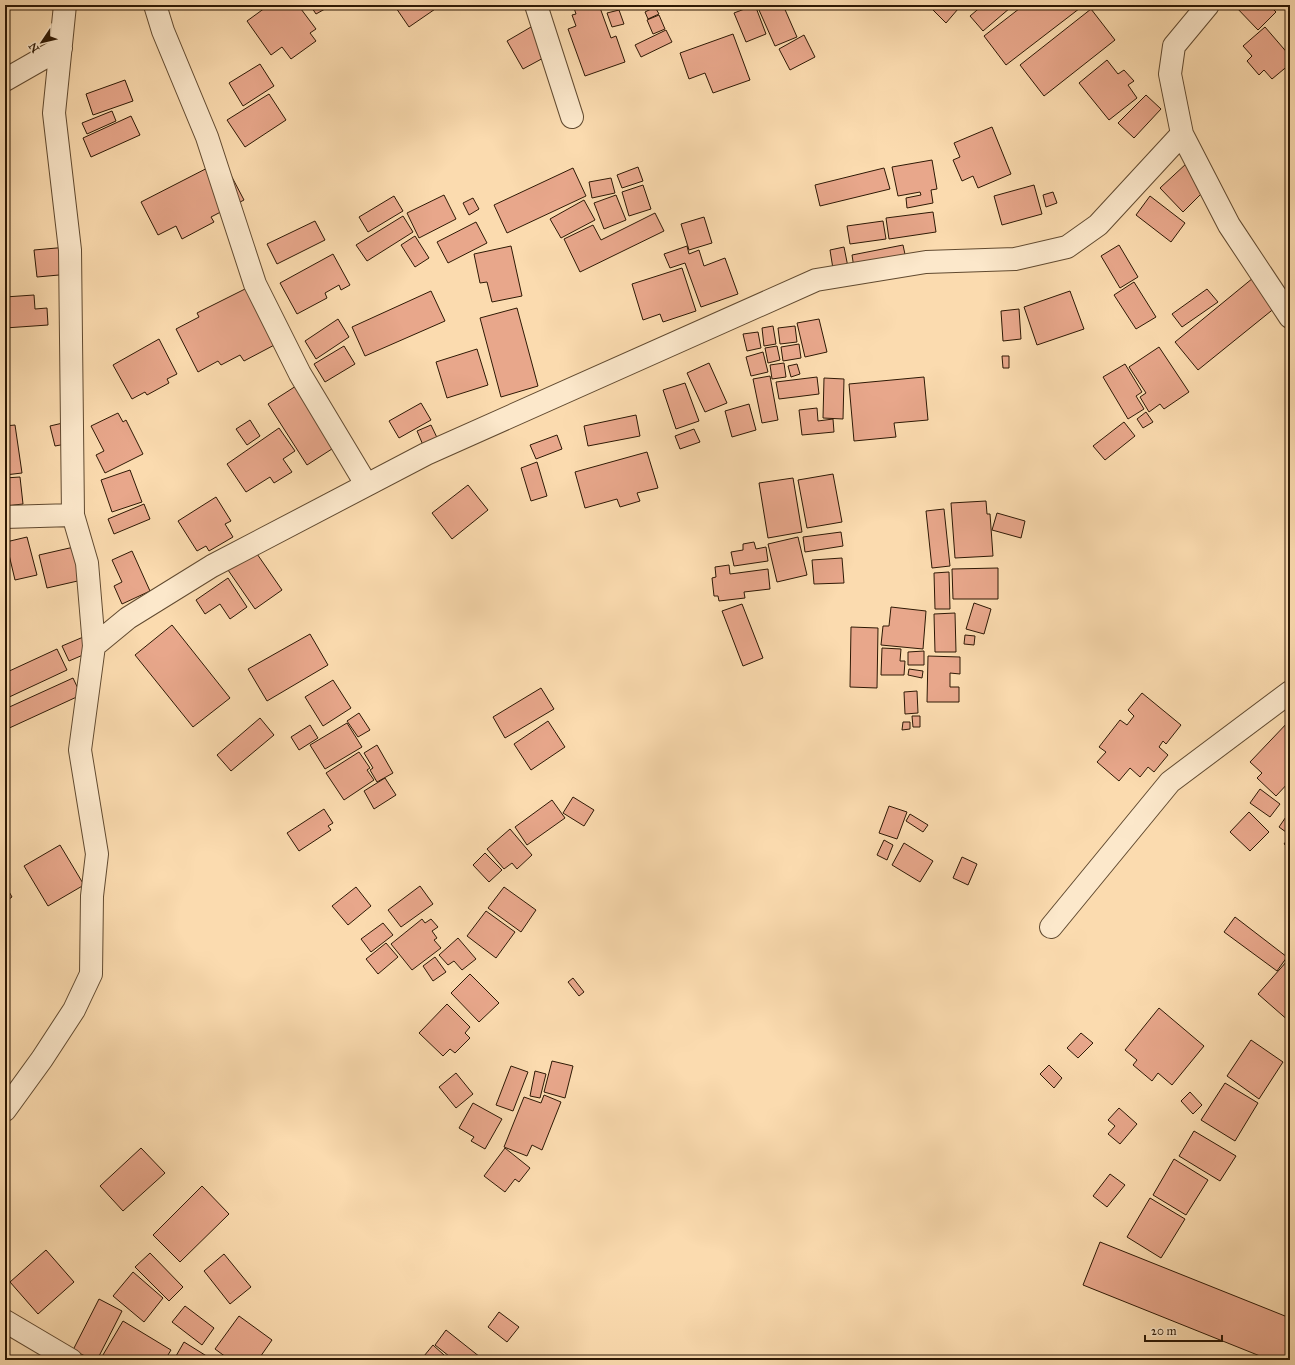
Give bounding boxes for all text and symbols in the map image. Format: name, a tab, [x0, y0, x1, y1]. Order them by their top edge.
north arrow	[22, 22, 62, 62]
text: N	[26, 39, 42, 55]
scale bar	[1145, 1317, 1222, 1343]
text: 20 m	[1151, 1324, 1177, 1338]

